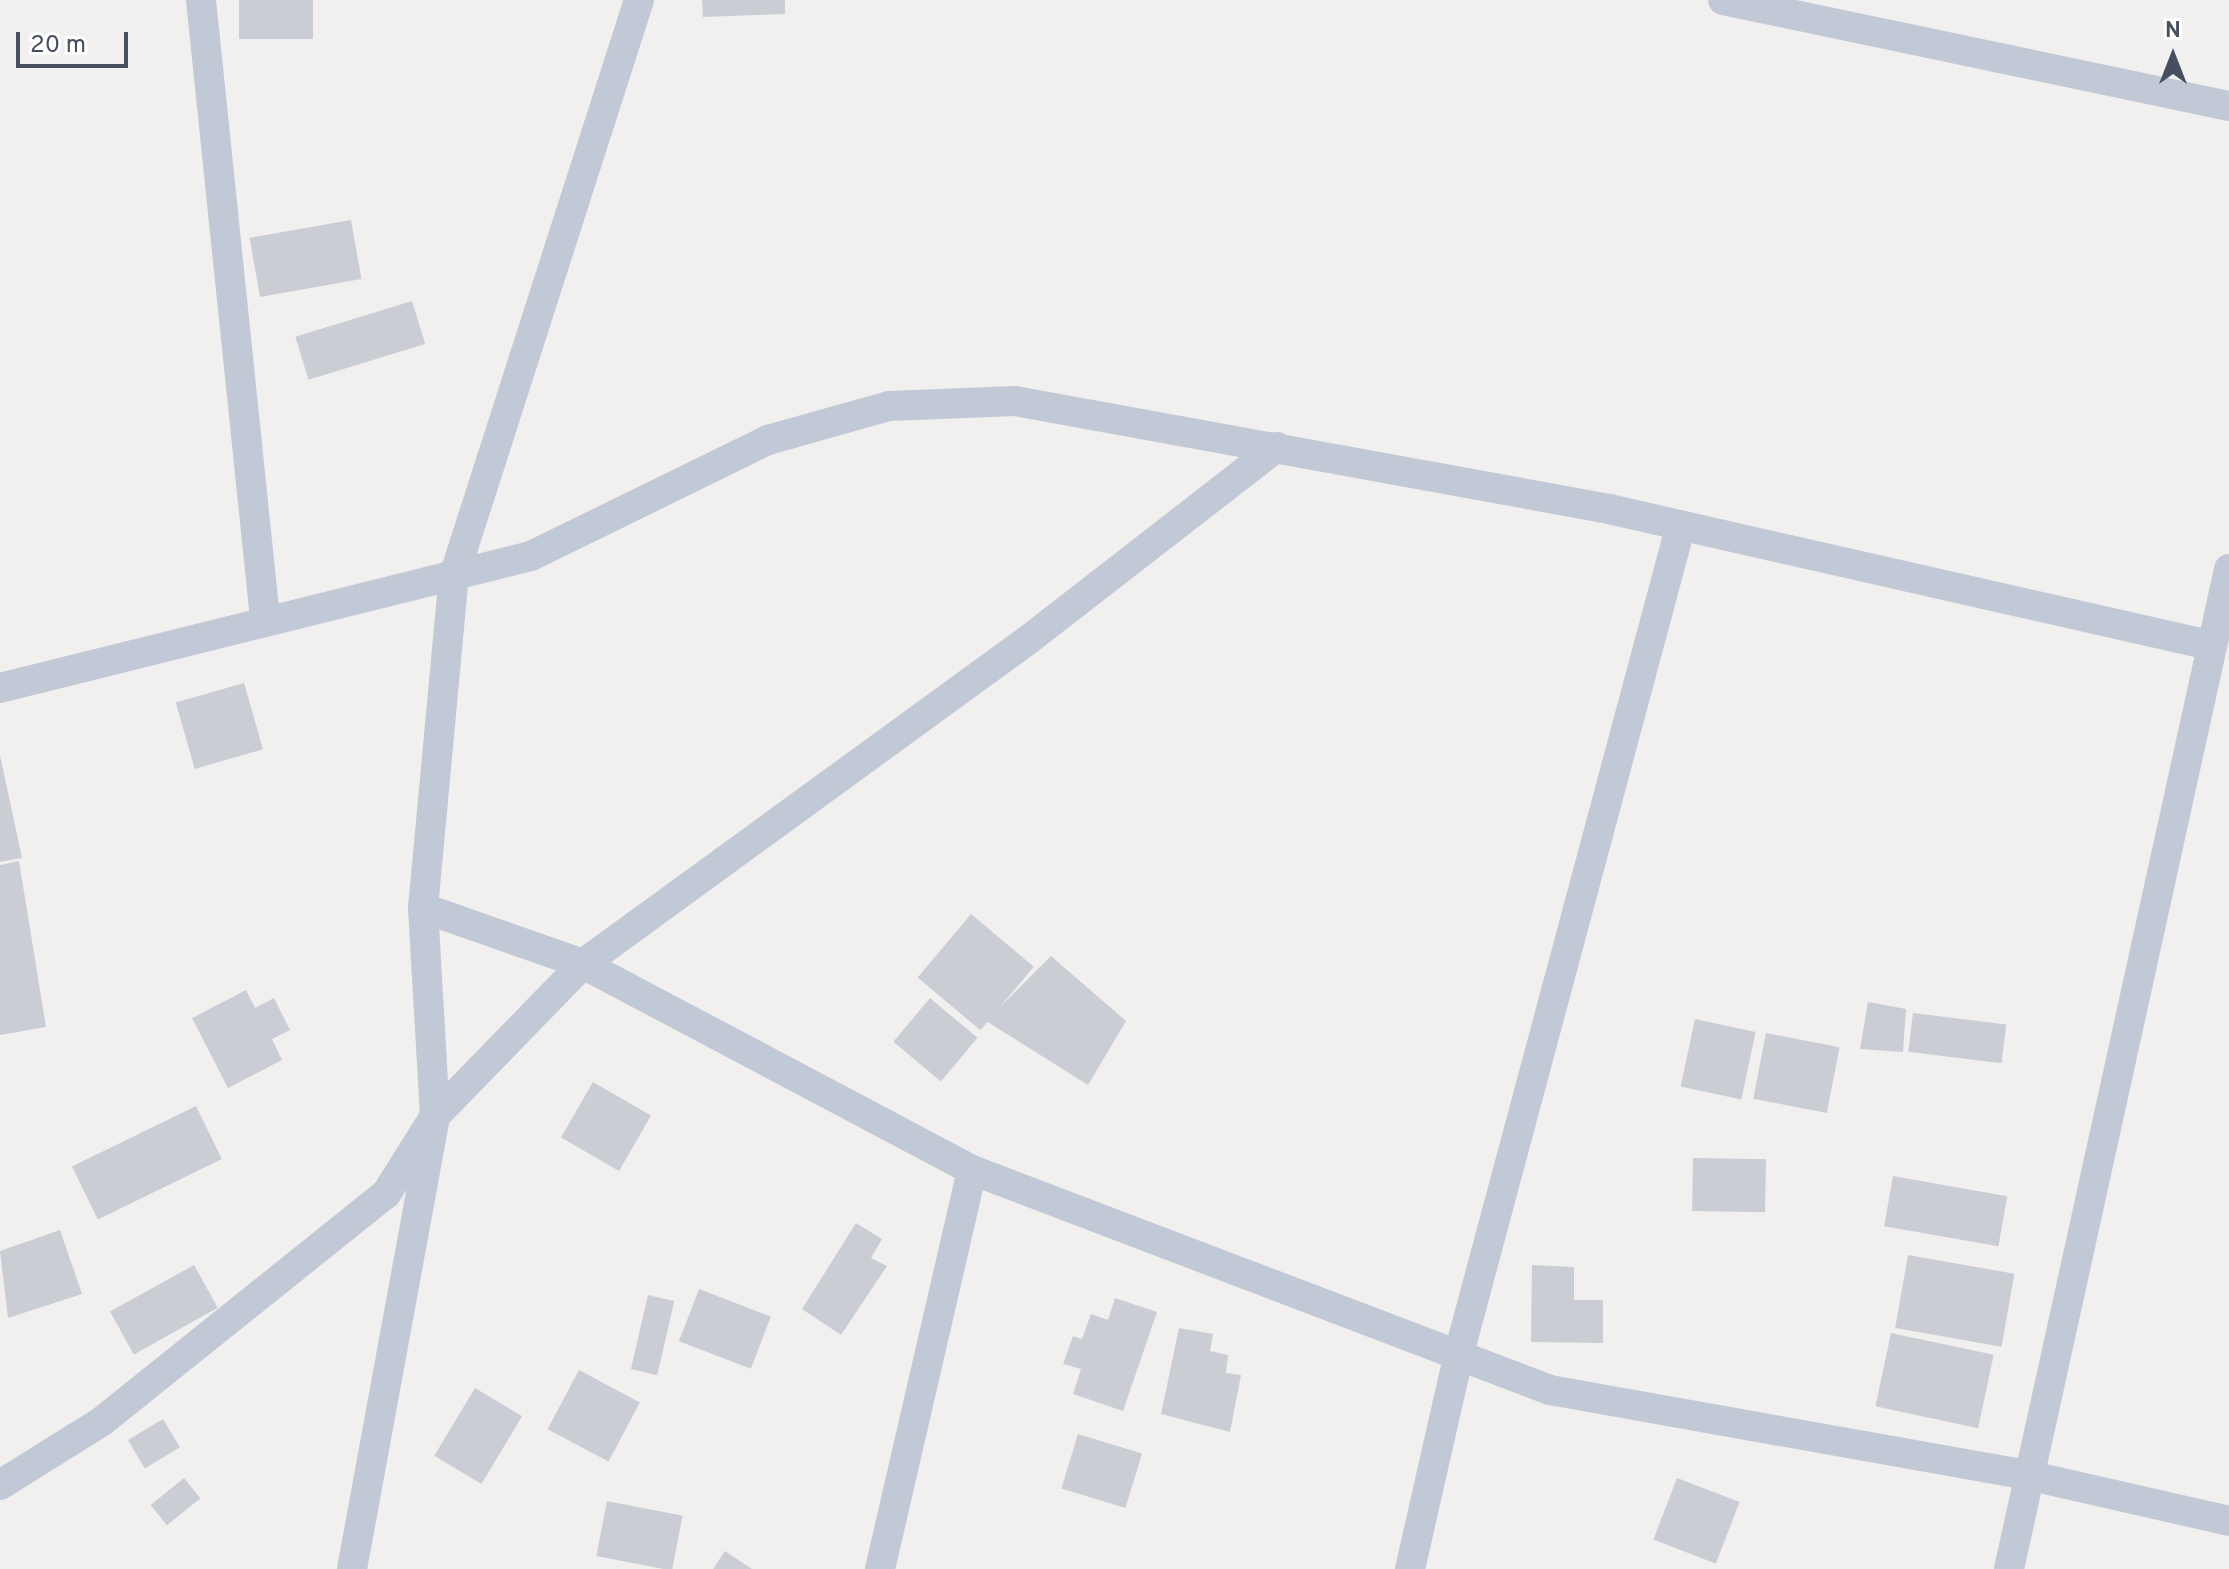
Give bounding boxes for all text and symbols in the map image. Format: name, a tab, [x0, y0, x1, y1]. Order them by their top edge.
scale bar	[20, 16, 132, 66]
north arrow	[2133, 16, 2213, 96]
text: N	[2165, 18, 2181, 45]
text: 20 m	[30, 31, 86, 61]

